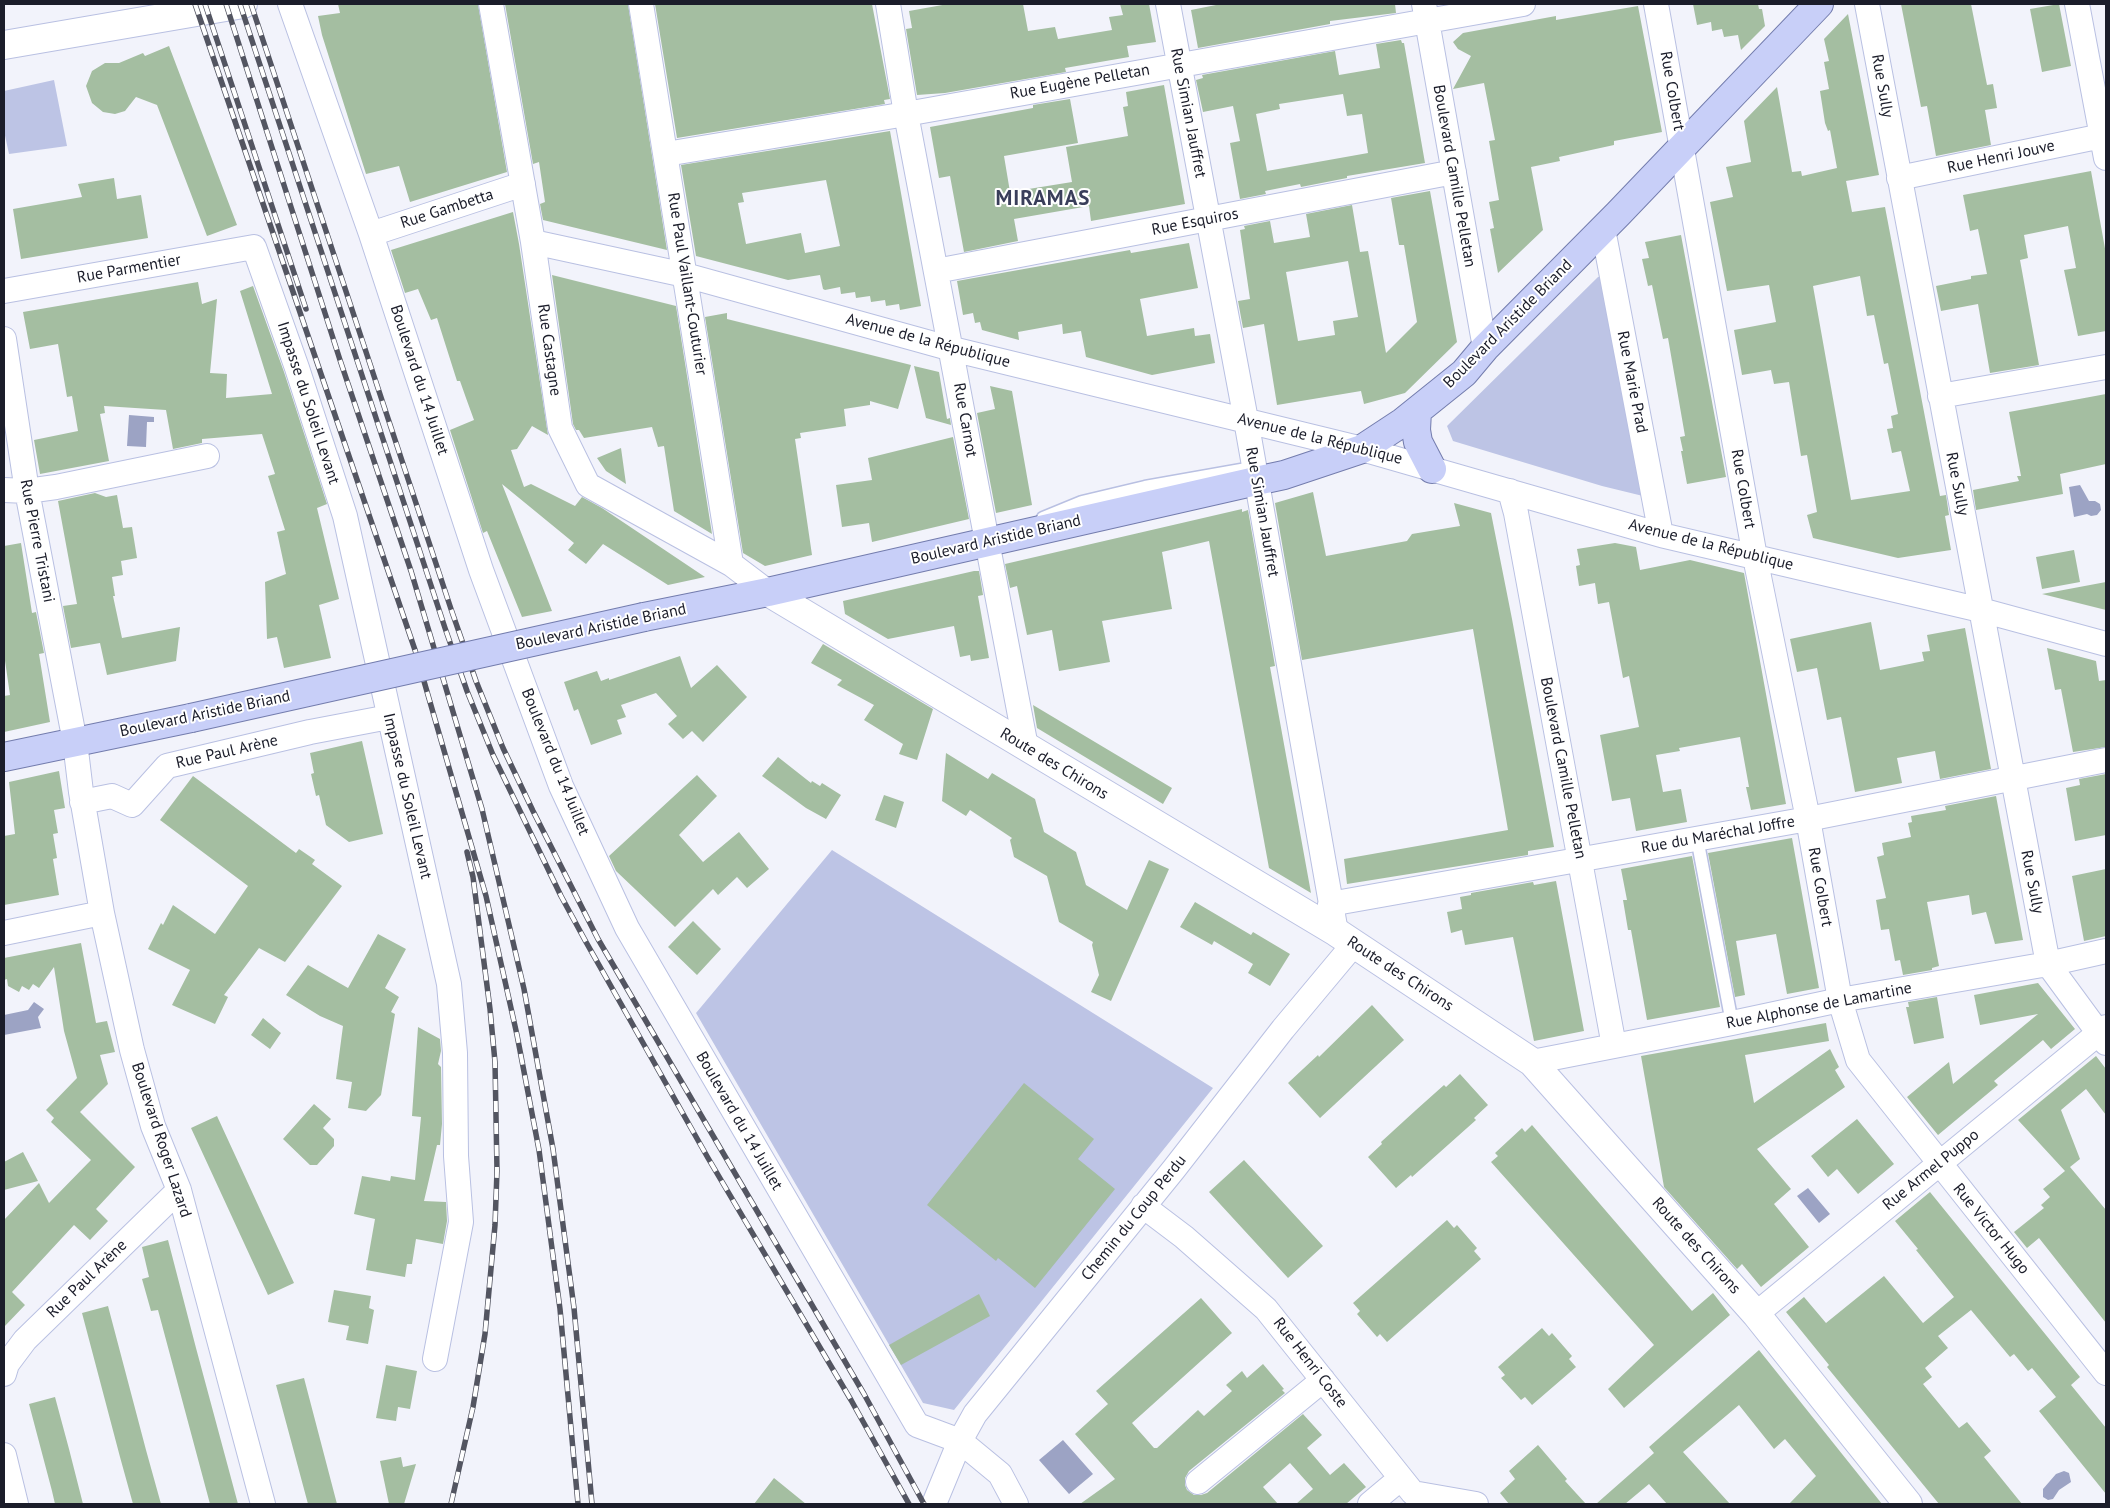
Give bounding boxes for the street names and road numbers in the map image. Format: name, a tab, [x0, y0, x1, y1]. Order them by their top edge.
street label: Rue Simian Jauffret	[1166, 46, 1210, 180]
street label: Rue Colbert	[1656, 50, 1688, 132]
street label: Rue Sully	[1867, 53, 1897, 119]
street label: Rue Eugène Pelletan	[1009, 60, 1151, 104]
street label: Boulevard Camille Pelletan	[1428, 83, 1480, 269]
street label: Rue Henri Jouve	[1945, 136, 2057, 178]
street label: Rue Gambetta	[398, 185, 496, 233]
street label: Rue Paul Vaillant-Couturier	[663, 191, 711, 377]
street label: Rue Esquiros	[1150, 204, 1240, 240]
street label: Rue Parmentier	[75, 250, 183, 288]
street label: Boulevard Aristide Briand	[1440, 256, 1576, 392]
street label: Boulevard du 14 Juillet	[386, 303, 452, 457]
street label: Rue Castagne	[533, 303, 565, 397]
street label: Avenue de la République	[844, 310, 1012, 372]
street label: Impasse du Soleil Levant	[273, 319, 343, 487]
street label: Rue Marie Prad	[1613, 329, 1651, 435]
street label: Rue Carnot	[949, 381, 981, 459]
street label: Avenue de la République	[1236, 409, 1404, 469]
street label: Rue Simian Jauffret	[1241, 445, 1283, 579]
street label: Rue Colbert	[1727, 448, 1759, 530]
street label: Rue Sully	[1941, 451, 1973, 517]
street label: Rue Pierre Tristani	[16, 478, 58, 604]
street label: Boulevard Aristide Briand	[909, 511, 1083, 569]
street label: Avenue de la République	[1627, 515, 1795, 575]
street label: Boulevard Aristide Briand	[514, 600, 688, 654]
street label: Boulevard Camille Pelletan	[1536, 675, 1590, 861]
street label: Boulevard du 14 Juillet	[517, 686, 593, 838]
street label: Boulevard Aristide Briand	[118, 687, 292, 741]
street label: Impasse du Soleil Levant	[379, 711, 435, 881]
street label: Route des Chirons	[996, 724, 1112, 804]
street label: Rue Paul Arène	[174, 731, 280, 773]
street label: Rue du Maréchal Joffre	[1640, 812, 1796, 858]
street label: Rue Colbert	[1804, 846, 1836, 928]
street label: Rue Sully	[2016, 849, 2048, 915]
street label: Route des Chirons	[1343, 932, 1457, 1016]
street label: Rue Alphonse de Lamartine	[1725, 979, 1913, 1033]
street label: Boulevard du 14 Juillet	[692, 1048, 786, 1194]
street label: Boulevard Roger Lazard	[127, 1060, 195, 1220]
street label: Rue Armel Puppo	[1879, 1125, 1983, 1215]
street label: Chemin du Coup Perdu	[1078, 1151, 1190, 1285]
street label: Rue Victor Hugo	[1949, 1180, 2033, 1278]
street label: Route des Chirons	[1648, 1194, 1744, 1298]
street label: Rue Paul Arène	[43, 1236, 131, 1322]
street label: Rue Henri Coste	[1269, 1314, 1351, 1412]

